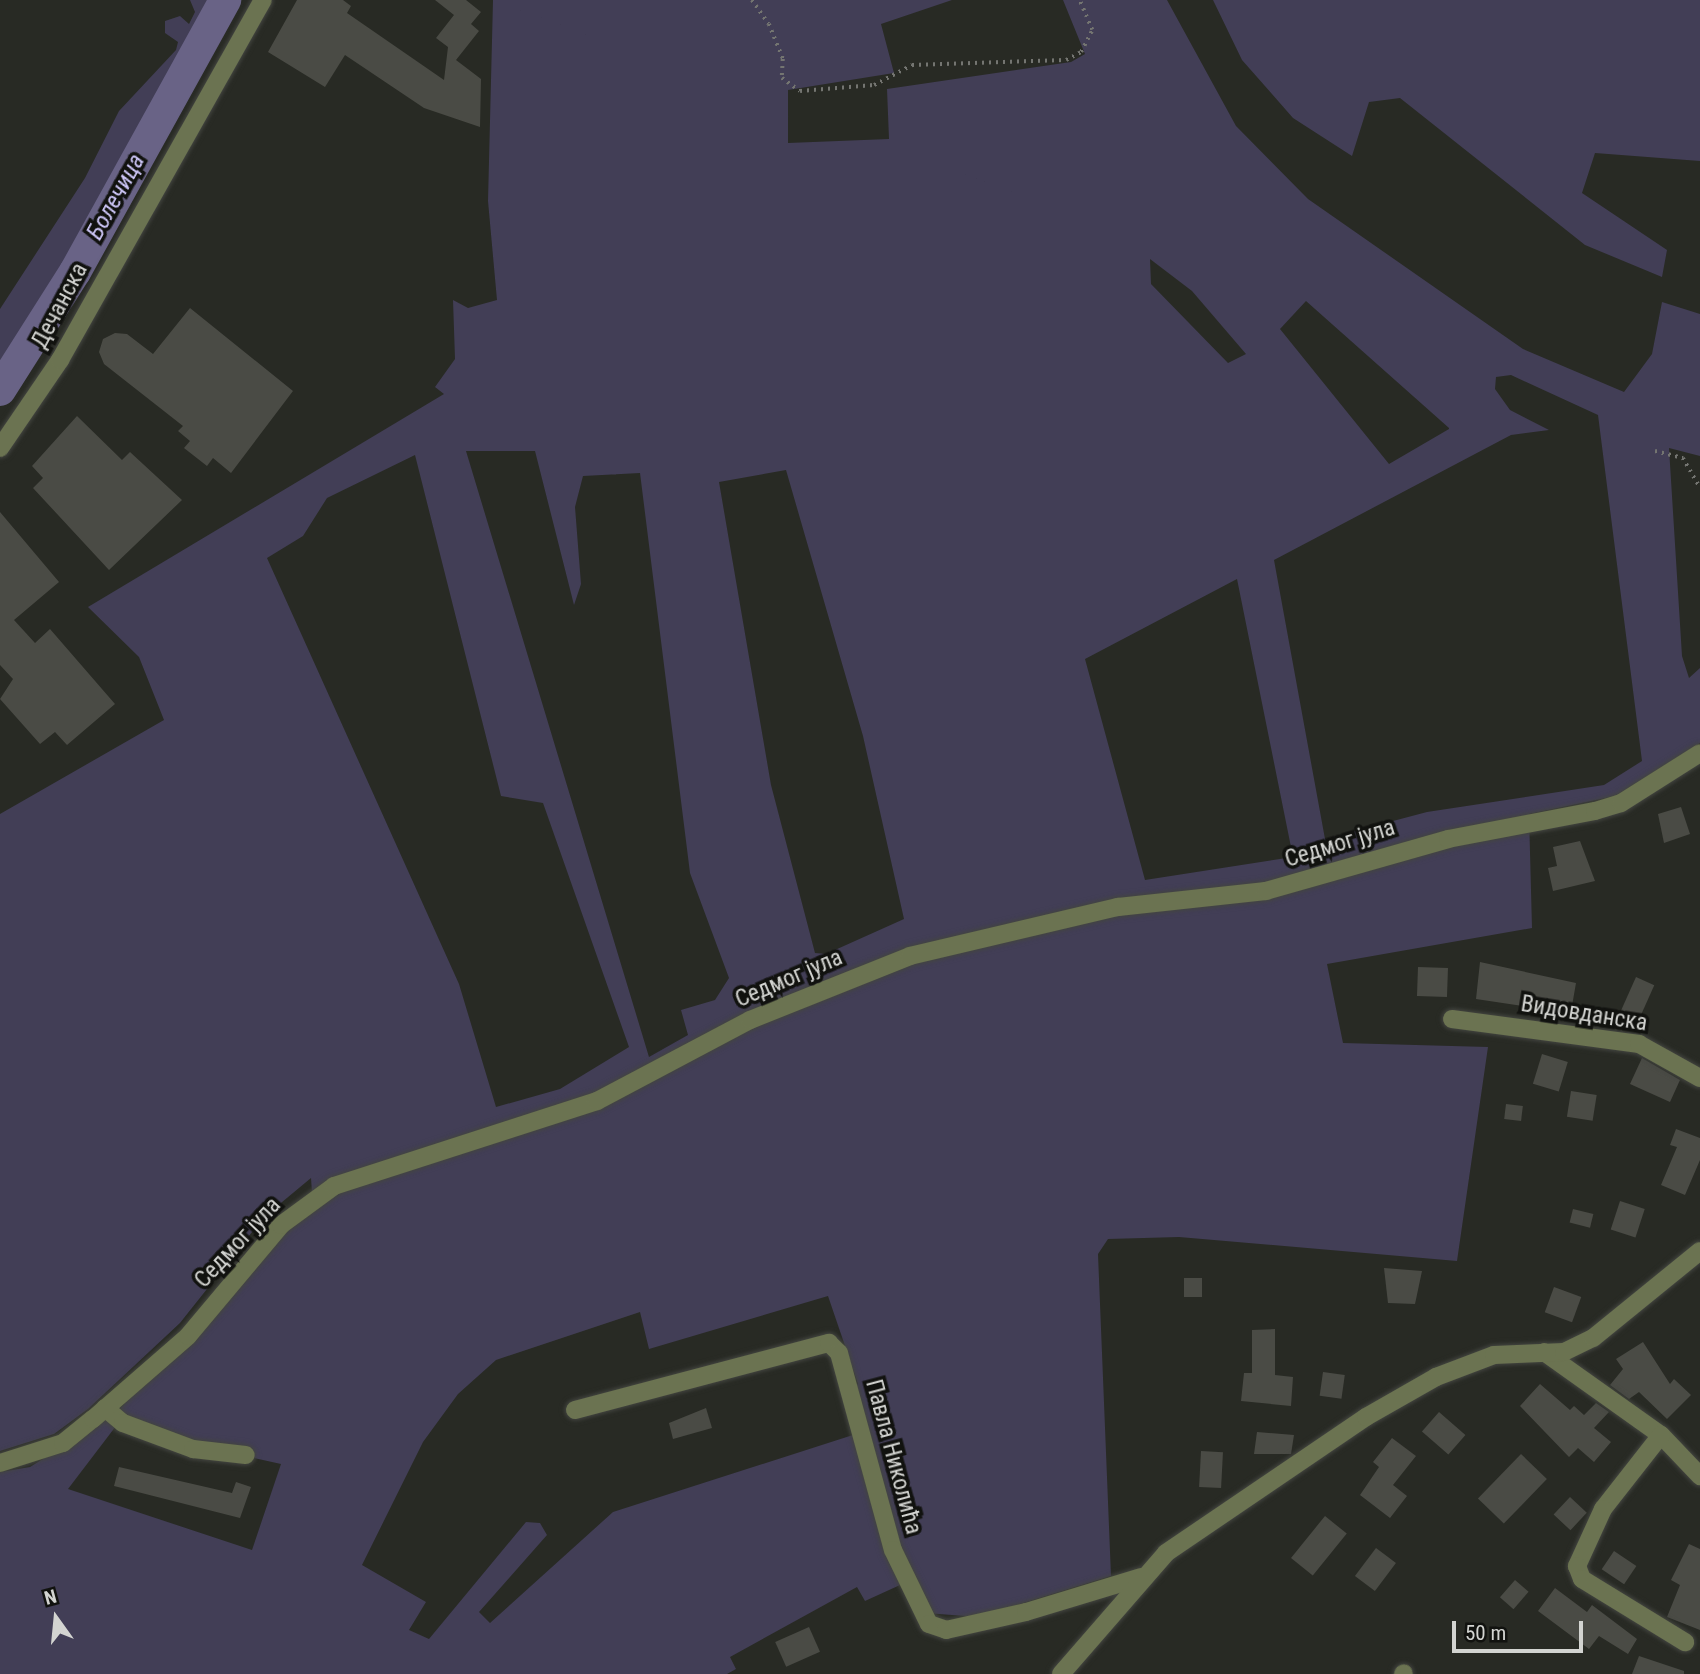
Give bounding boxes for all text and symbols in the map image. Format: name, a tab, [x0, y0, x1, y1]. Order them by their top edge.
water label: Болечица	[81, 149, 151, 245]
street label: Дечанска	[26, 259, 94, 353]
street label: Седмог јула	[1282, 814, 1398, 874]
street label: Седмог јула	[731, 944, 847, 1014]
street label: Видовданска	[1519, 990, 1649, 1038]
street label: Седмог јула	[189, 1192, 287, 1294]
street label: Павла Николића	[859, 1377, 927, 1537]
north arrow	[21, 1583, 91, 1653]
text: N	[42, 1585, 59, 1610]
scale bar	[1455, 1608, 1586, 1652]
text: 50 m	[1465, 1621, 1506, 1645]

